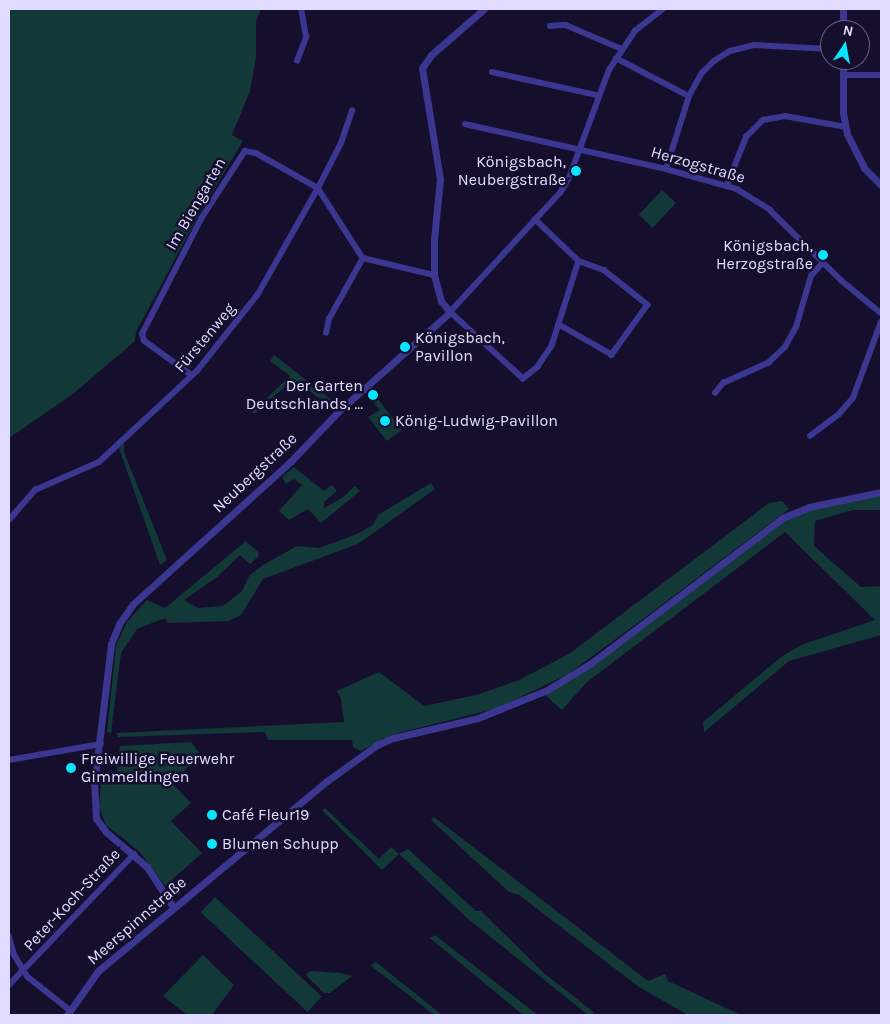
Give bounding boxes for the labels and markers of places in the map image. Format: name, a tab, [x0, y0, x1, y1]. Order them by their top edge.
place label: Königsbach, Neubergstraße	[458, 152, 566, 190]
marker: Königsbach, Neubergstraße	[570, 165, 582, 177]
place label: Königsbach, Herzogstraße	[716, 236, 813, 274]
marker: Königsbach, Herzogstraße	[817, 249, 829, 261]
place label: Königsbach, Pavillon	[415, 328, 505, 366]
marker: Königsbach, Pavillon	[399, 341, 411, 353]
place label: Der Garten Deutschlands, ...	[246, 376, 363, 414]
marker: Der Garten Deutschlands, ...	[367, 389, 379, 401]
place label: König-Ludwig-Pavillon	[395, 411, 558, 431]
marker: König-Ludwig-Pavillon	[379, 415, 391, 427]
place label: Freiwillige Feuerwehr Gimmeldingen	[81, 749, 234, 787]
marker: Freiwillige Feuerwehr Gimmeldingen	[65, 762, 77, 774]
place label: Café Fleur19	[222, 805, 309, 825]
marker: Café Fleur19	[206, 809, 218, 821]
place label: Blumen Schupp	[222, 834, 339, 854]
marker: Blumen Schupp	[206, 838, 218, 850]

